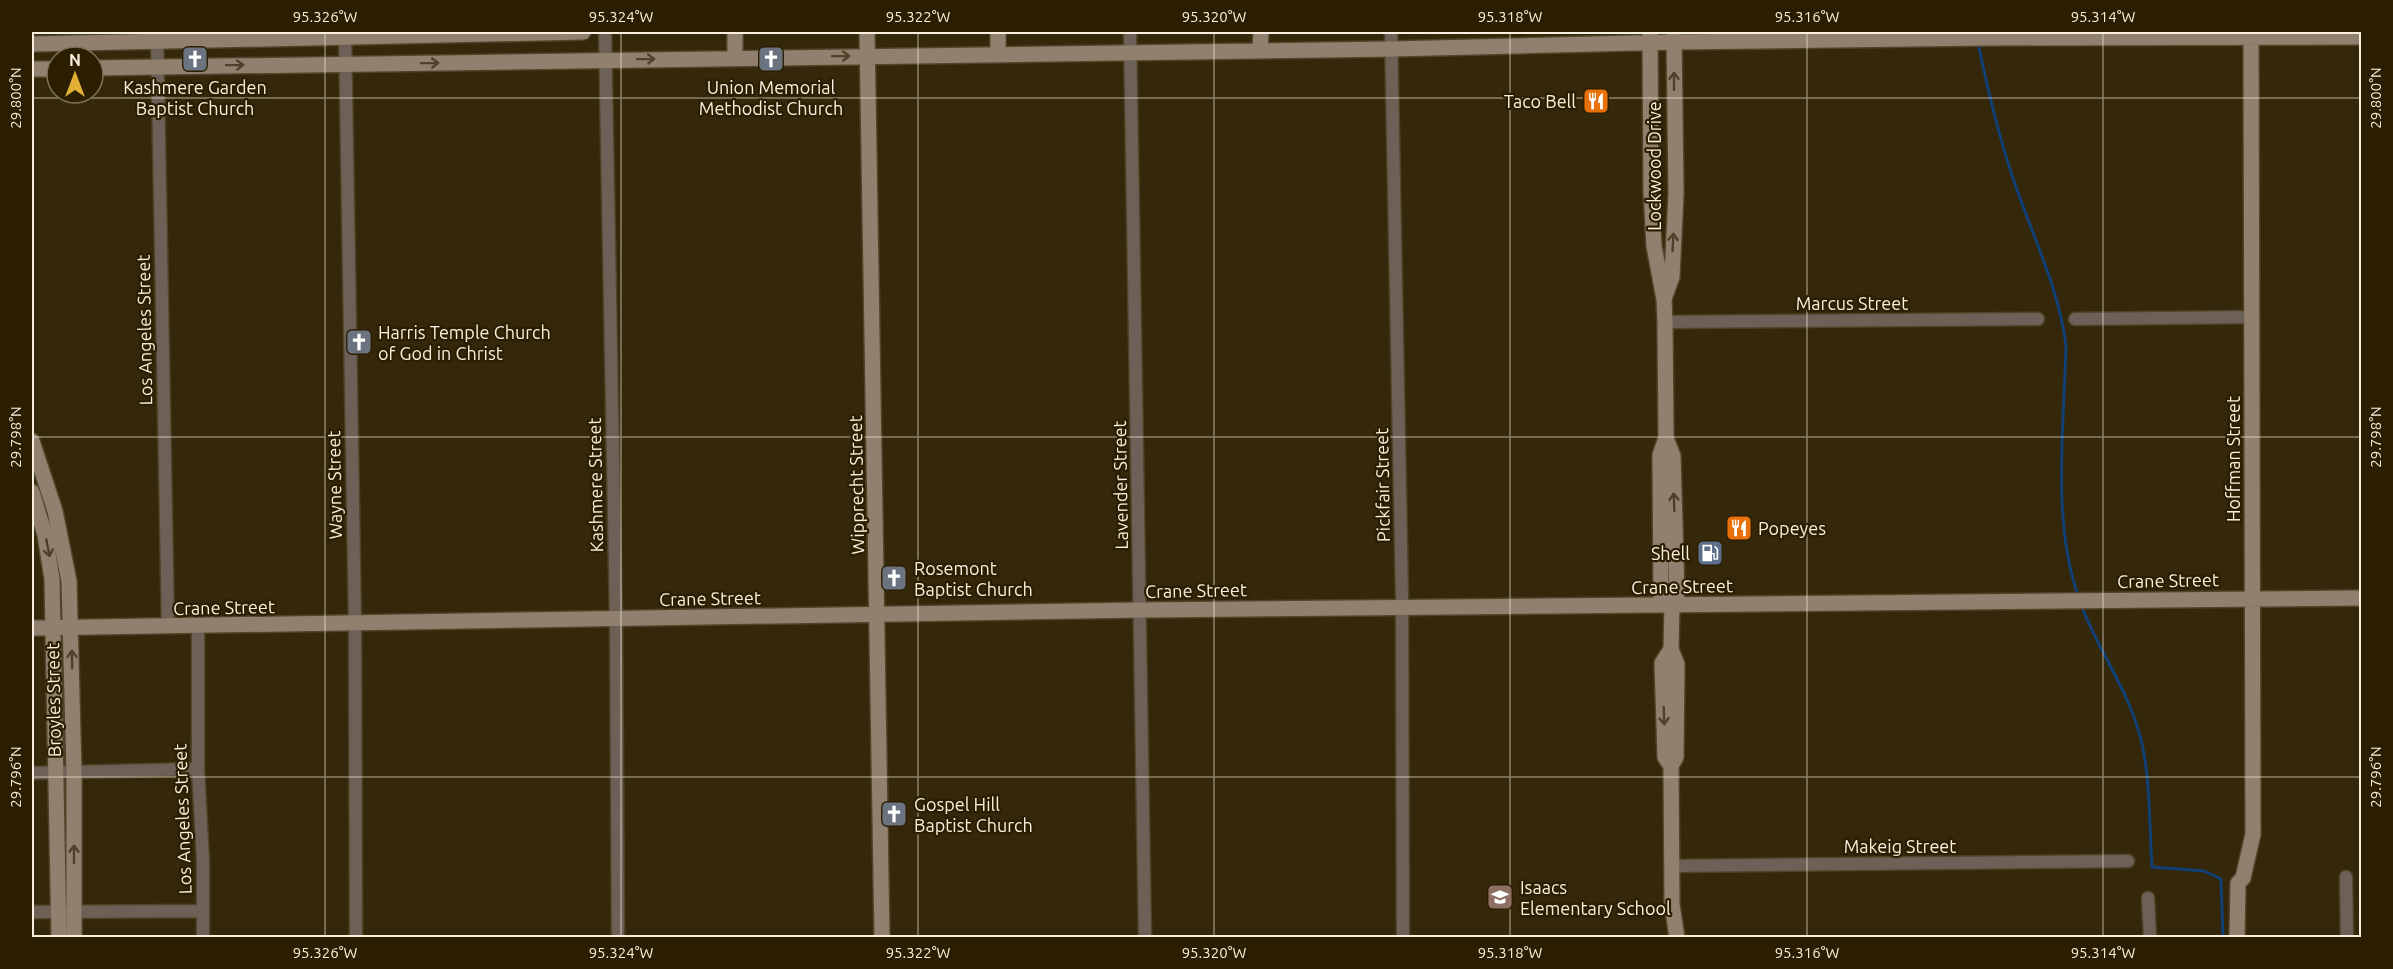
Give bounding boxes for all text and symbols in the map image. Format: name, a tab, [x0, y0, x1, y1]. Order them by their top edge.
text: 95.326°W	[293, 8, 357, 25]
text: 95.324°W	[589, 8, 653, 25]
text: 95.322°W	[886, 8, 950, 25]
text: 95.320°W	[1182, 8, 1246, 25]
text: 95.318°W	[1478, 8, 1542, 25]
text: 95.316°W	[1775, 8, 1839, 25]
text: 95.314°W	[2071, 8, 2135, 25]
church icon: Kashmere Garden Baptist Church	[180, 44, 210, 74]
church icon: Union Memorial Methodist Church	[756, 44, 786, 74]
north arrow	[45, 45, 105, 105]
one-way arrow	[831, 50, 851, 62]
text: N	[69, 51, 81, 69]
one-way arrow	[636, 53, 656, 65]
one-way arrow	[420, 57, 440, 69]
one-way arrow	[225, 60, 245, 71]
text: 29.800°N	[7, 67, 24, 129]
text: 29.800°N	[2367, 67, 2384, 129]
one-way arrow	[1668, 71, 1680, 91]
place label: Kashmere Garden Baptist Church	[123, 77, 267, 118]
place label: Union Memorial Methodist Church	[699, 77, 843, 118]
restaurant icon: Taco Bell	[1581, 86, 1611, 116]
place label: Taco Bell	[1504, 91, 1576, 111]
street label: Lockwood Drive	[1644, 101, 1664, 231]
one-way arrow	[1668, 233, 1679, 253]
street label: Los Angeles Street	[133, 254, 155, 406]
street label: Marcus Street	[1796, 293, 1908, 313]
place label: Harris Temple Church of God in Christ	[378, 322, 551, 363]
church icon: Harris Temple Church of God in Christ	[344, 327, 374, 357]
street label: Hoffman Street	[2223, 396, 2243, 522]
text: 29.798°N	[7, 406, 24, 468]
text: 29.798°N	[2367, 406, 2384, 468]
street label: Wipprecht Street	[845, 415, 867, 555]
street label: Kashmere Street	[584, 417, 606, 553]
street label: Lavender Street	[1109, 420, 1131, 550]
street label: Pickfair Street	[1371, 428, 1393, 542]
street label: Wayne Street	[323, 430, 345, 540]
one-way arrow	[1668, 493, 1680, 513]
restaurant icon: Popeyes	[1724, 513, 1754, 543]
place label: Popeyes	[1758, 518, 1826, 538]
one-way arrow	[43, 538, 54, 558]
fuel station icon: Shell	[1695, 538, 1725, 568]
place label: Shell	[1651, 543, 1690, 563]
place label: Rosemont Baptist Church	[914, 558, 1033, 599]
church icon: Rosemont Baptist Church	[879, 563, 909, 593]
street label: Crane Street	[2117, 569, 2219, 591]
street label: Crane Street	[1631, 575, 1733, 597]
street label: Crane Street	[1145, 579, 1247, 601]
street label: Crane Street	[659, 587, 761, 609]
street label: Crane Street	[173, 596, 275, 618]
street label: Broyles Street	[42, 643, 64, 757]
one-way arrow	[66, 650, 78, 670]
one-way arrow	[1658, 705, 1669, 725]
street label: Los Angeles Street	[169, 743, 195, 895]
text: 29.796°N	[7, 746, 24, 808]
text: 29.796°N	[2367, 746, 2384, 808]
place label: Gospel Hill Baptist Church	[914, 794, 1033, 835]
church icon: Gospel Hill Baptist Church	[879, 799, 909, 829]
street label: Makeig Street	[1844, 836, 1956, 856]
one-way arrow	[68, 844, 80, 864]
place label: Isaacs Elementary School	[1520, 877, 1671, 918]
school or university icon: Isaacs Elementary School	[1485, 882, 1515, 912]
text: 95.326°W	[293, 944, 357, 961]
text: 95.324°W	[589, 944, 653, 961]
text: 95.322°W	[886, 944, 950, 961]
text: 95.320°W	[1182, 944, 1246, 961]
text: 95.318°W	[1478, 944, 1542, 961]
text: 95.316°W	[1775, 944, 1839, 961]
text: 95.314°W	[2071, 944, 2135, 961]

